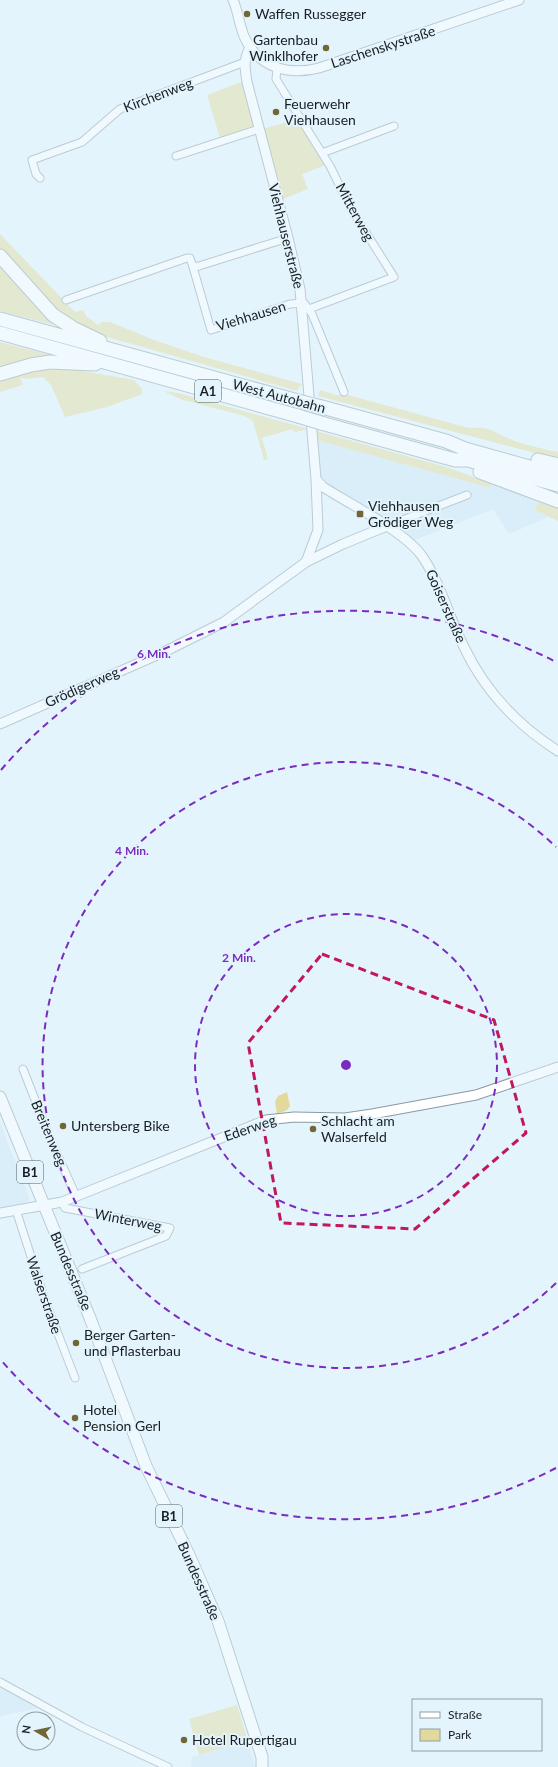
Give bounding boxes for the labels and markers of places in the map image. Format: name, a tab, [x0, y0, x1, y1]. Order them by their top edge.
place label: Waffen Russegger	[255, 5, 366, 22]
marker: Waffen Russegger	[242, 9, 252, 19]
place label: Gartenbau Winklhofer	[249, 31, 318, 64]
marker: Gartenbau Winklhofer	[321, 43, 331, 53]
place label: Feuerwehr Viehhausen	[284, 95, 356, 128]
marker: Feuerwehr Viehhausen	[271, 107, 281, 117]
place label: Viehhausen Grödiger Weg	[368, 497, 453, 530]
marker: Viehhausen Grödiger Weg	[355, 509, 365, 519]
centre of rings	[339, 1058, 353, 1072]
place label: Schlacht am Walserfeld	[321, 1112, 395, 1145]
place label: Untersberg Bike	[71, 1117, 170, 1134]
marker: Untersberg Bike	[58, 1121, 68, 1131]
marker: Schlacht am Walserfeld	[308, 1124, 318, 1134]
place label: Berger Garten- und Pflasterbau	[84, 1326, 181, 1359]
marker: Berger Garten- und Pflasterbau	[71, 1338, 81, 1348]
place label: Hotel Pension Gerl	[83, 1401, 161, 1434]
marker: Hotel Pension Gerl	[70, 1413, 80, 1423]
place label: Hotel Rupertigau	[192, 1731, 297, 1748]
marker: Hotel Rupertigau	[179, 1735, 189, 1745]

